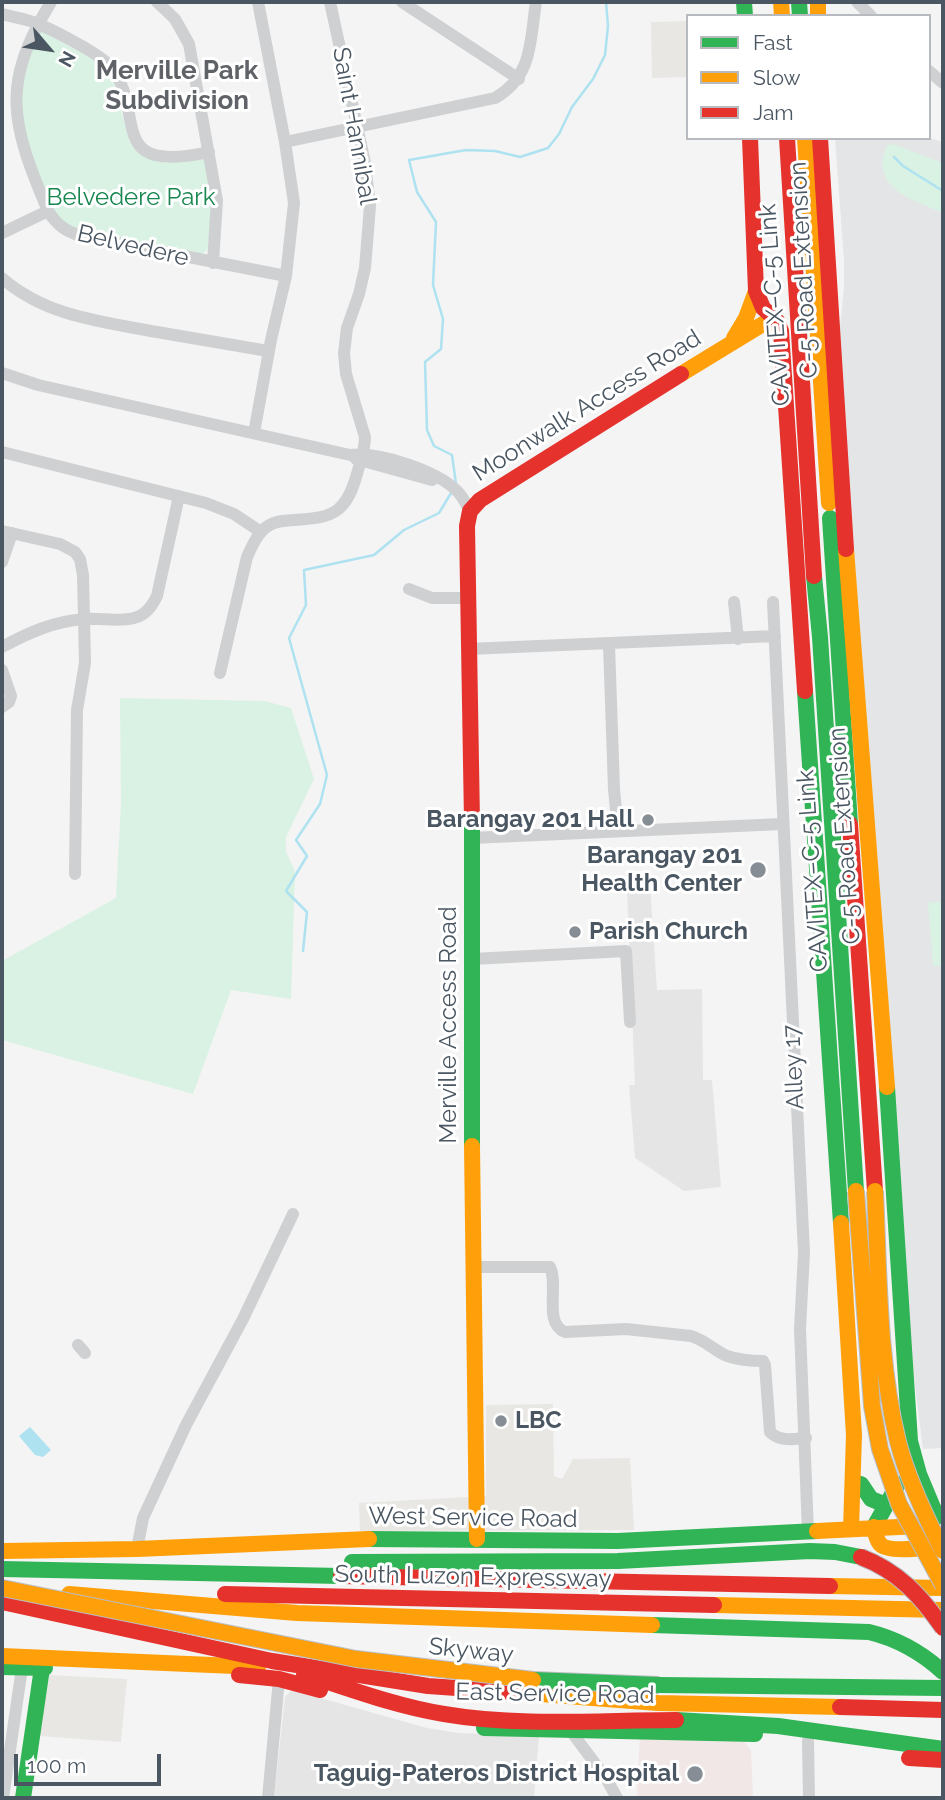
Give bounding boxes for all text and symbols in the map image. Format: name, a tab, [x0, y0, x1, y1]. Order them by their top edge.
north arrow	[14, 14, 84, 84]
legend	[686, 14, 931, 140]
text: Fast	[753, 30, 793, 55]
street label: Saint Hannibal	[326, 45, 382, 207]
text: N	[54, 48, 81, 71]
district label: Merville Park Subdivision	[96, 55, 258, 116]
text: Slow	[753, 65, 801, 90]
text: Jam	[753, 100, 794, 125]
street label: C-5 Road Extension	[784, 161, 824, 379]
park label: Belvedere Park	[47, 184, 215, 212]
street label: CAVITEX–C-5 Link	[754, 203, 796, 407]
street label: Belvedere	[74, 219, 192, 273]
street label: Moonwalk Access Road	[468, 324, 706, 488]
street label: C-5 Road Extension	[823, 727, 867, 945]
street label: CAVITEX–C-5 Link	[792, 769, 834, 973]
place label: Barangay 201 Hall	[426, 806, 634, 834]
marker: Barangay 201 Hall	[640, 812, 656, 828]
place label: Barangay 201 Health Center	[581, 842, 742, 898]
marker: Barangay 201 Health Center	[748, 860, 768, 880]
street label: Merville Access Road	[435, 906, 463, 1144]
place label: Parish Church	[589, 918, 748, 946]
marker: Parish Church	[567, 924, 583, 940]
street label: Alley 17	[777, 1024, 811, 1110]
place label: LBC	[515, 1407, 562, 1435]
marker: LBC	[493, 1413, 509, 1429]
street label: West Service Road	[368, 1502, 578, 1534]
street label: South Luzon Expressway	[334, 1560, 612, 1594]
street label: Skyway	[427, 1632, 515, 1670]
street label: East Service Road	[455, 1678, 655, 1710]
scale bar	[18, 1741, 164, 1785]
text: 100 m	[27, 1753, 86, 1778]
place label: Taguig-Pateros District Hospital	[314, 1760, 679, 1788]
marker: Taguig-Pateros District Hospital	[685, 1764, 705, 1784]

